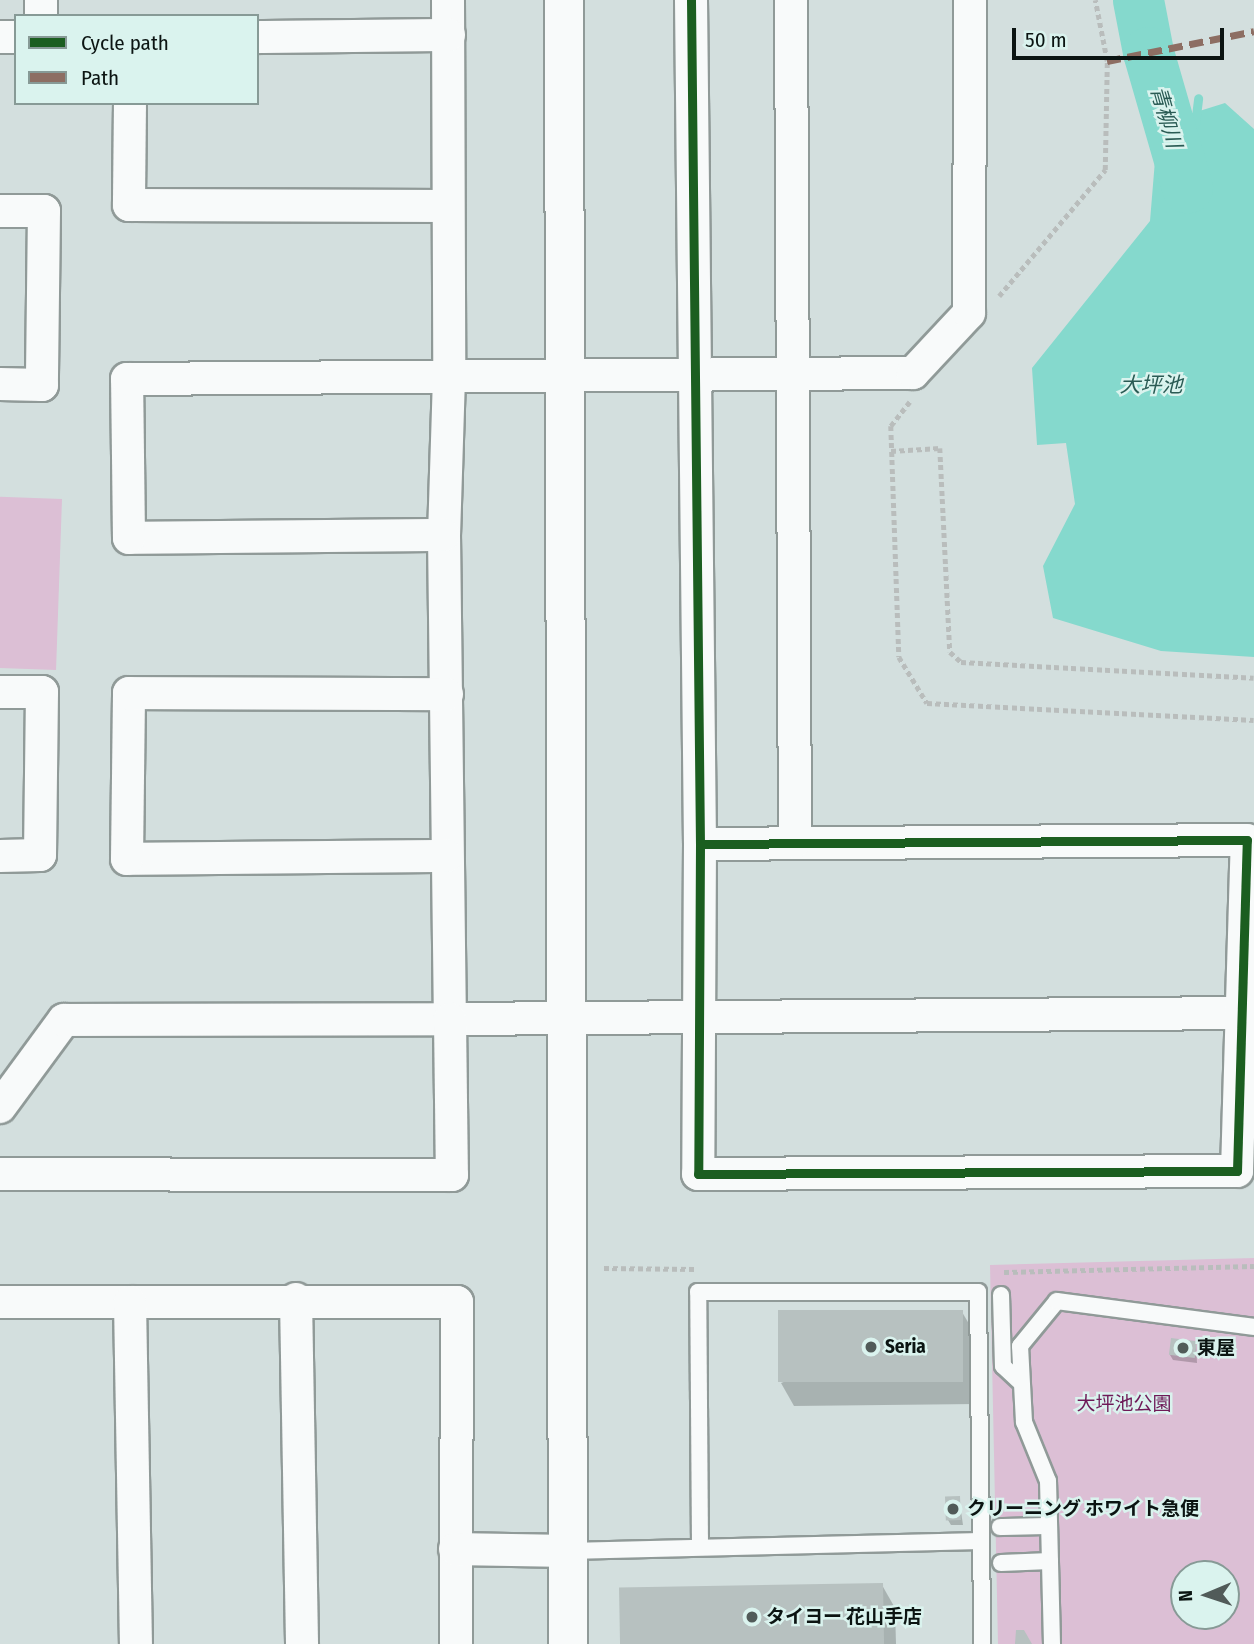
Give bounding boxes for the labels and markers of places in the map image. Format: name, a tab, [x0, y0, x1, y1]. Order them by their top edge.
place label: Seria	[885, 1336, 926, 1358]
place label: 東屋	[1197, 1337, 1235, 1359]
marker: Seria	[863, 1339, 879, 1355]
marker: 東屋	[1175, 1340, 1191, 1356]
place label: クリーニング ホワイト急便	[967, 1498, 1199, 1520]
marker: クリーニング ホワイト急便	[945, 1501, 961, 1517]
place label: タイヨー 花山手店	[766, 1606, 922, 1628]
marker: タイヨー 花山手店	[744, 1609, 760, 1625]

